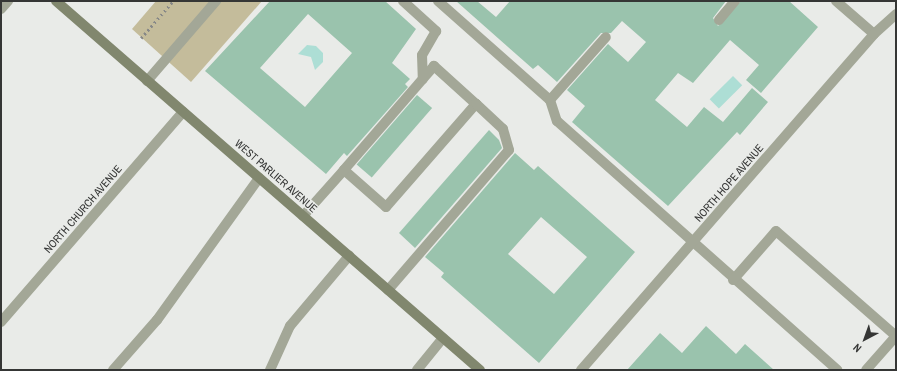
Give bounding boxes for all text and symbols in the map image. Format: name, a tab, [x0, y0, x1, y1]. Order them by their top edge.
street label: WEST PARLIER AVENUE	[232, 136, 320, 216]
street label: NORTH HOPE AVENUE	[692, 141, 766, 225]
street label: NORTH CHURCH AVENUE	[41, 162, 125, 256]
north arrow	[845, 319, 885, 359]
text: N	[850, 341, 864, 355]

